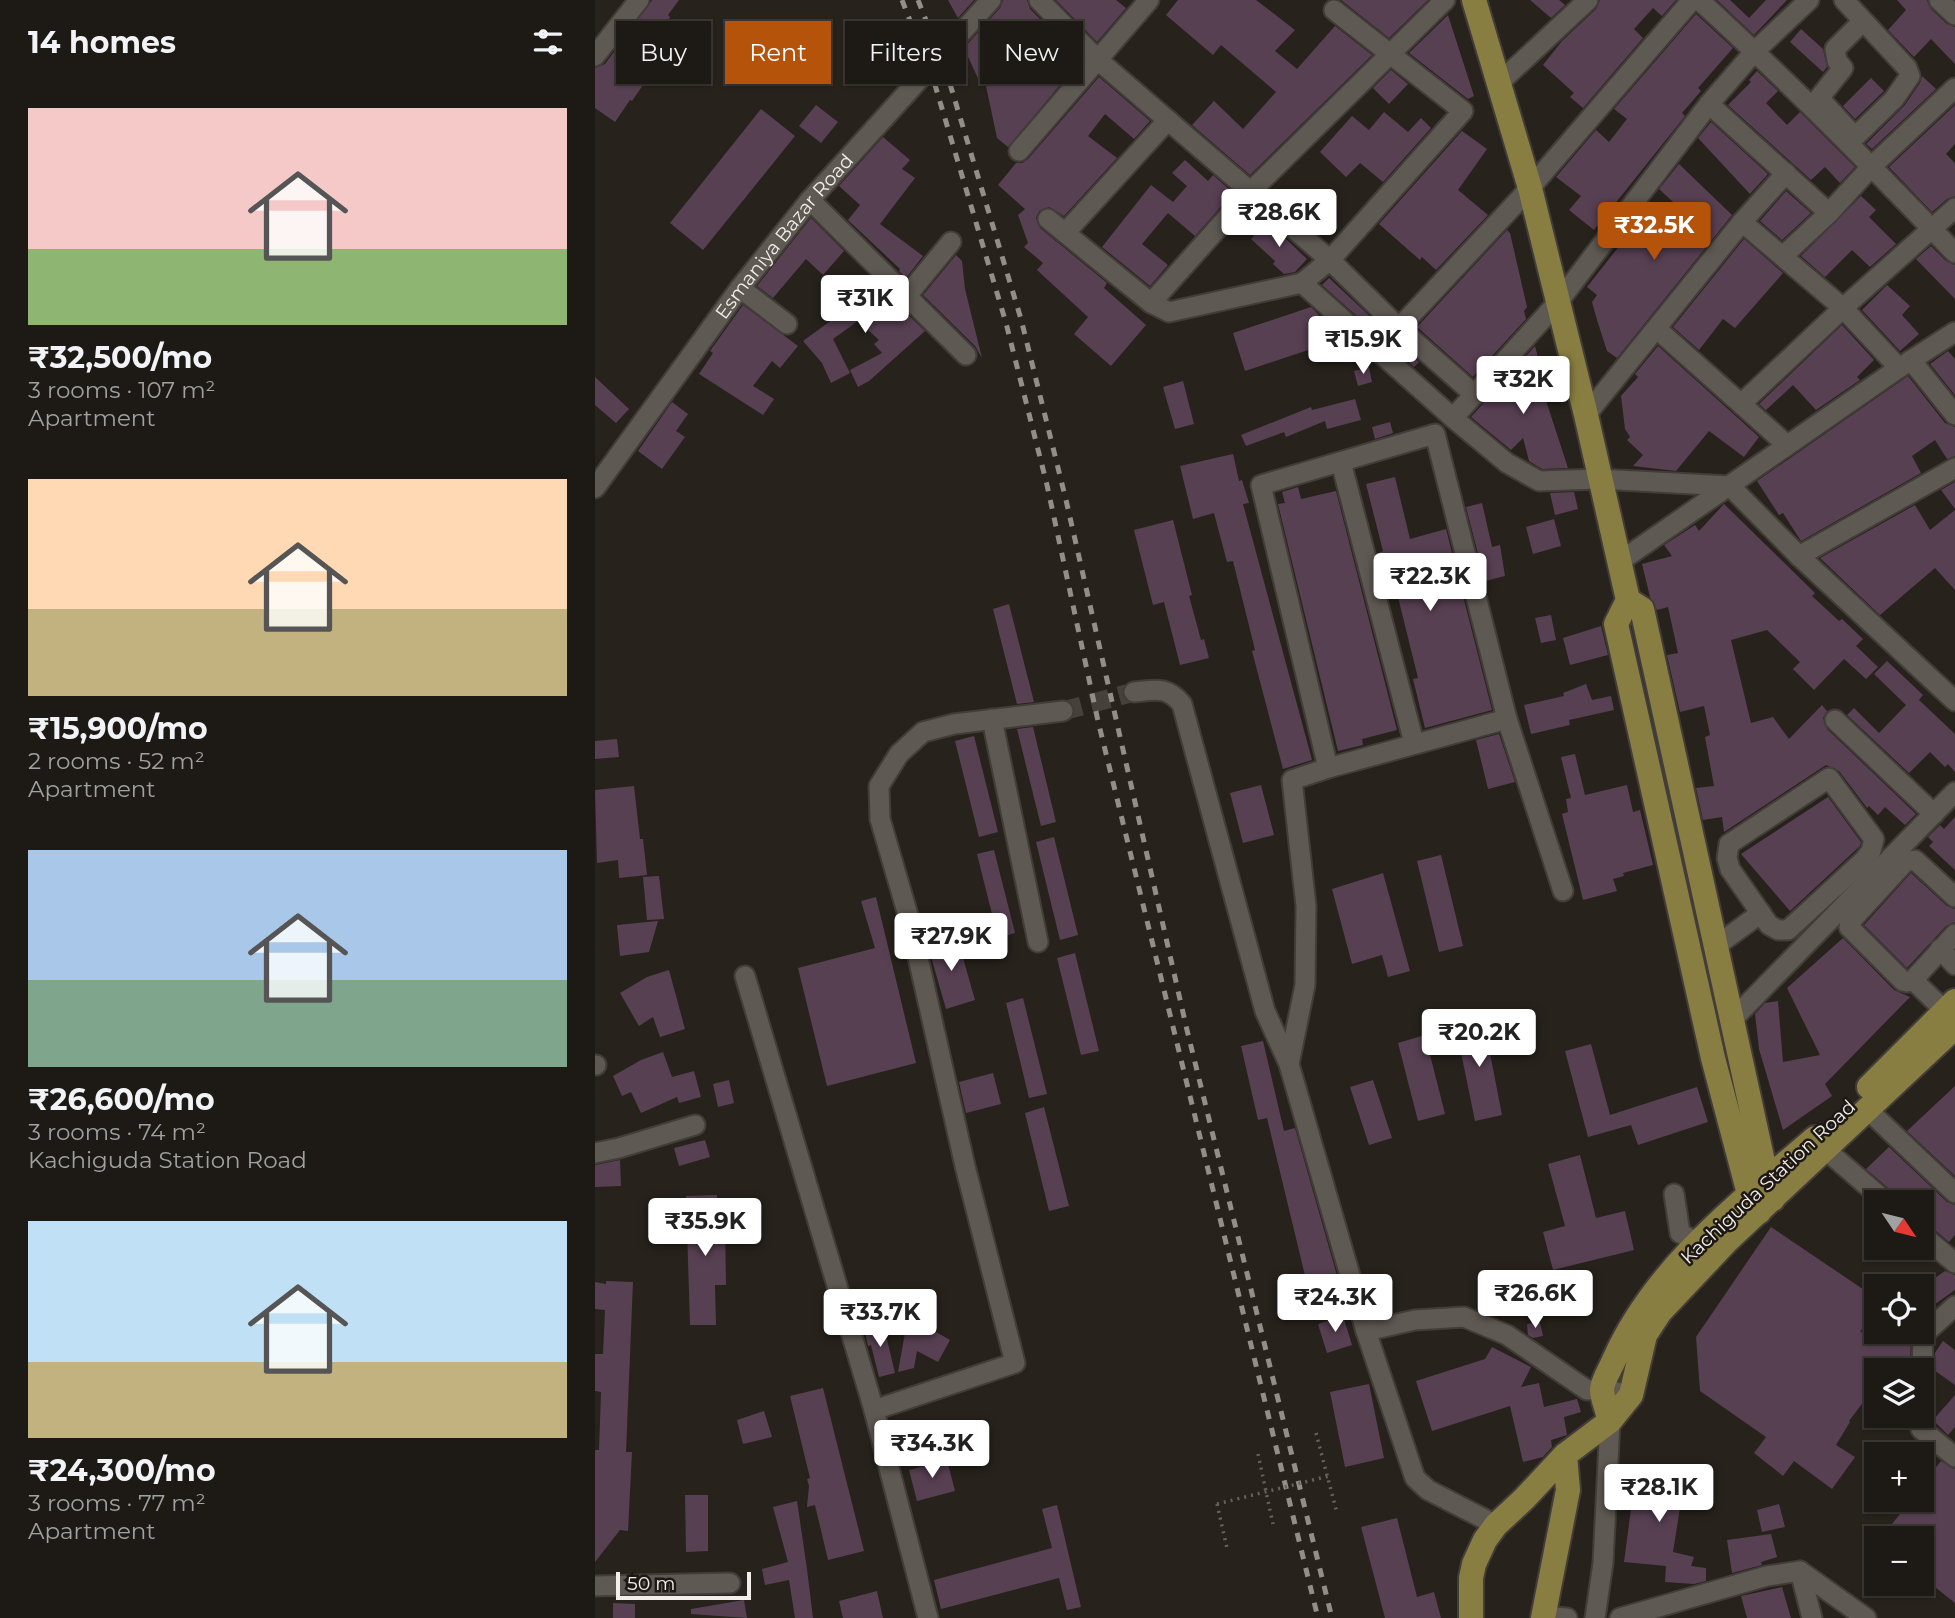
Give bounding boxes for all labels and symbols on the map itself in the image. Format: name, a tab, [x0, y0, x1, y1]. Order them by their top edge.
street label: Esmaniya Bazar Road	[710, 149, 858, 323]
pin: ₹28.6K	[1222, 190, 1336, 249]
pin: ₹32.5K	[1597, 202, 1711, 262]
pin: ₹31K	[824, 276, 906, 335]
pin: ₹15.9K	[1306, 316, 1420, 376]
pin: ₹32K	[1482, 356, 1564, 416]
pin: ₹22.3K	[1373, 554, 1487, 613]
pin: ₹27.9K	[894, 914, 1008, 973]
pin: ₹20.2K	[1422, 1010, 1536, 1069]
street label: Kachiguda Station Road	[1676, 1095, 1860, 1269]
north arrow	[1864, 1190, 1934, 1260]
pin: ₹35.9K	[648, 1198, 762, 1258]
pin: ₹26.6K	[1478, 1270, 1592, 1330]
pin: ₹24.3K	[1278, 1274, 1392, 1334]
pin: ₹33.7K	[823, 1290, 937, 1349]
pin: ₹34.3K	[875, 1420, 989, 1480]
pin: ₹28.1K	[1602, 1464, 1716, 1524]
scale bar	[616, 1569, 751, 1601]

